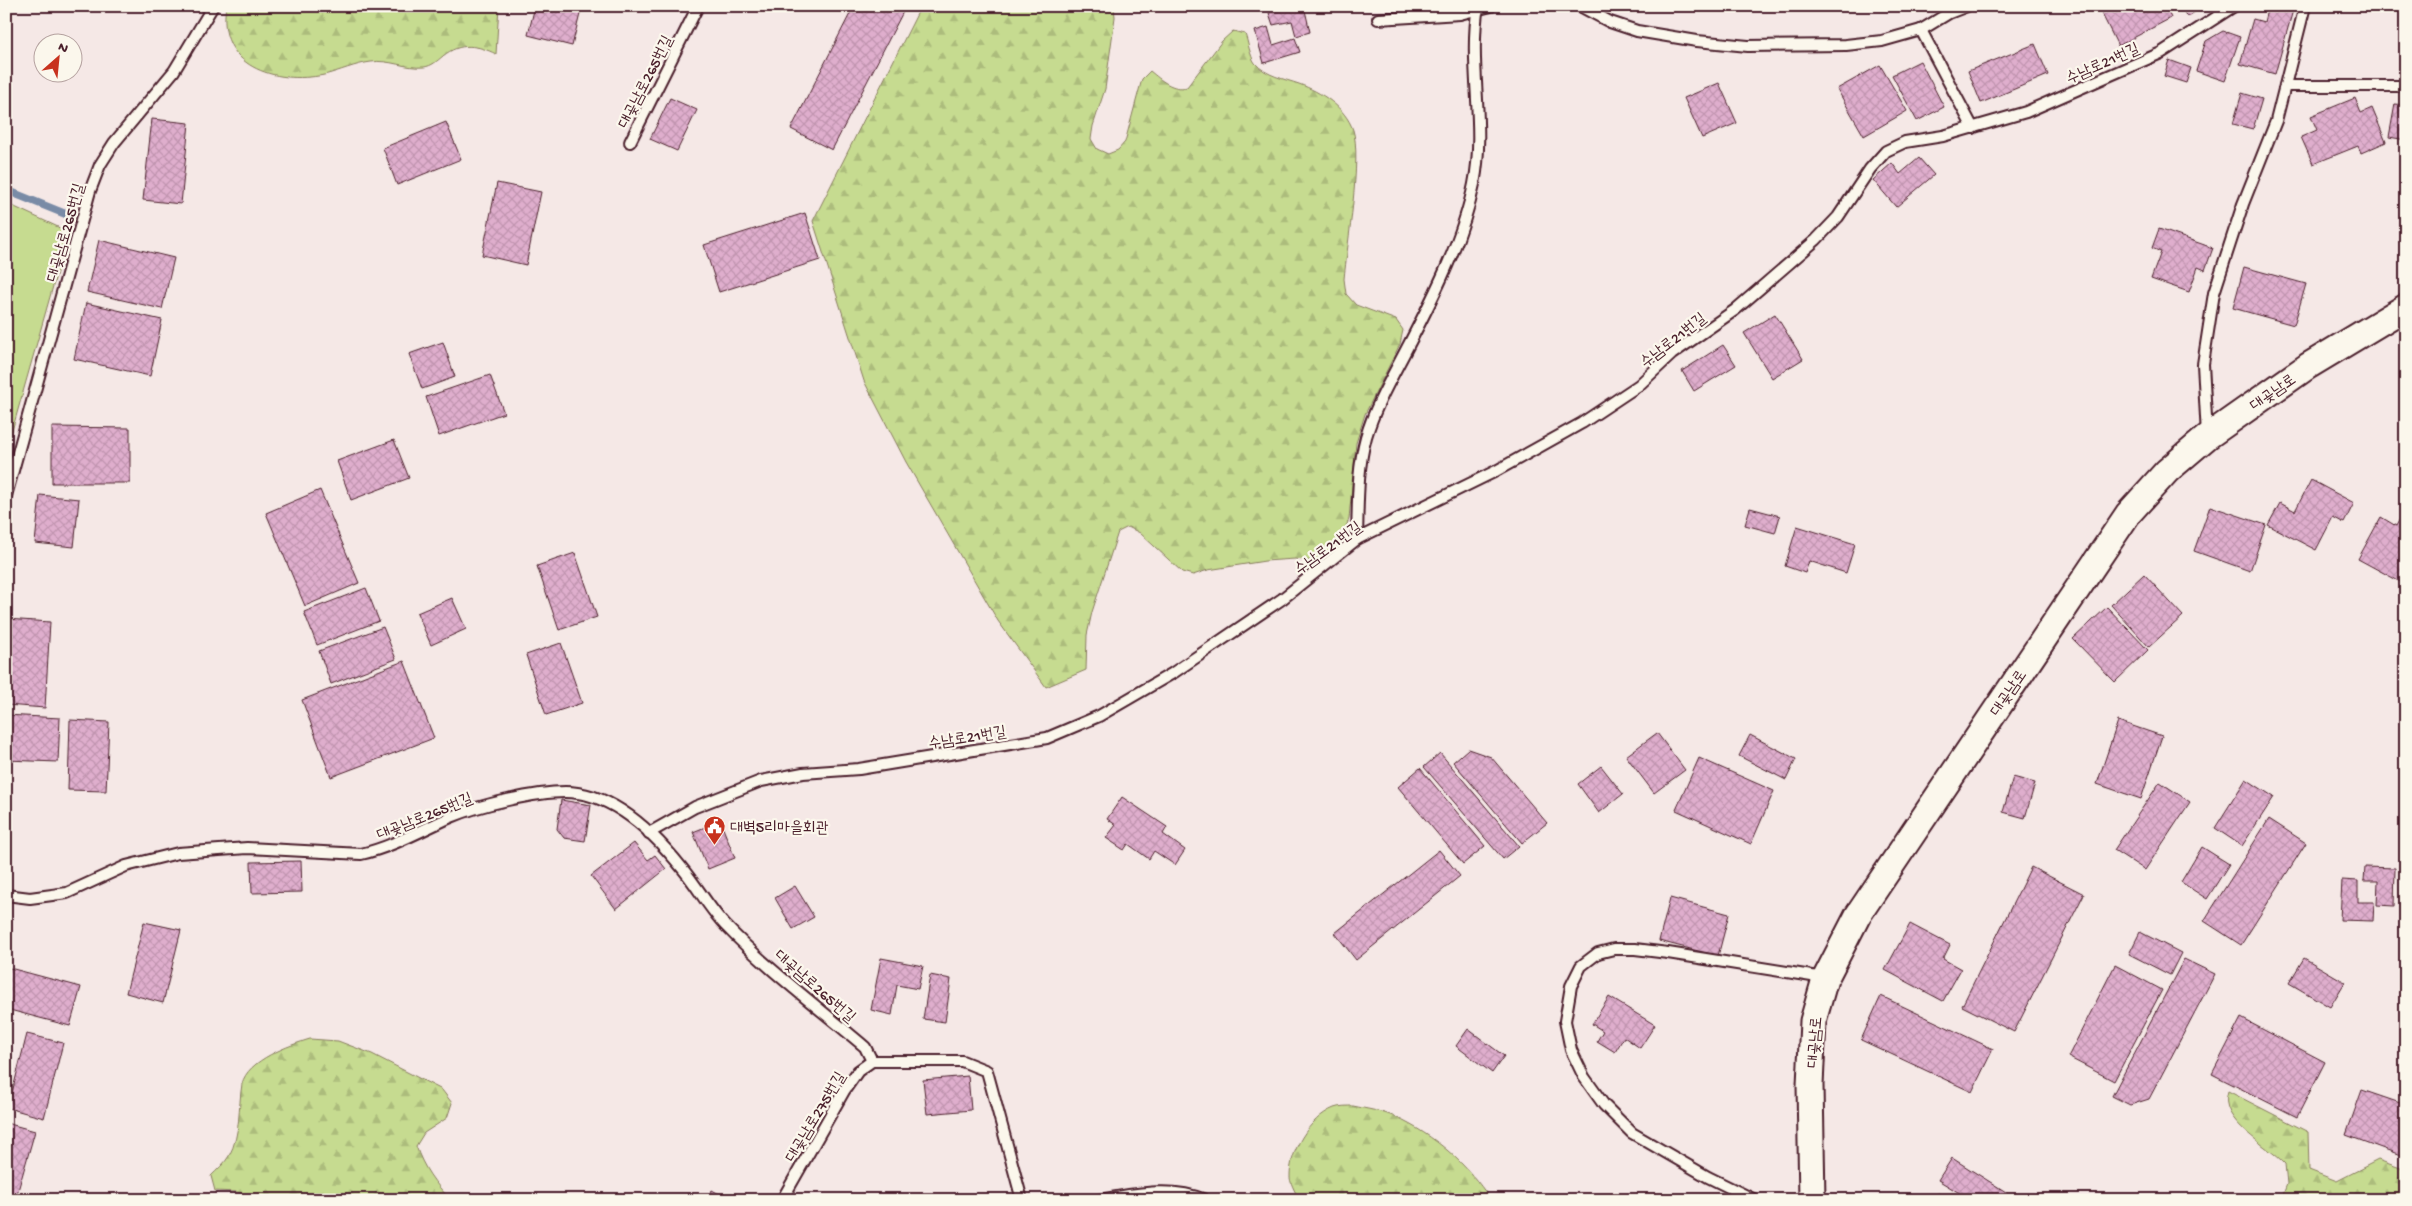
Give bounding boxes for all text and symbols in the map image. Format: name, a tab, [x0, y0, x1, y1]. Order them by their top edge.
north arrow	[32, 32, 82, 82]
street label: 대곶남로265번길	[616, 33, 679, 132]
text: N	[55, 39, 71, 58]
street label: 수남로21번길	[2064, 40, 2143, 90]
street label: 대곶남로265번길	[44, 181, 91, 284]
street label: 수남로21번길	[1637, 310, 1711, 373]
street label: 대곶남로	[2247, 371, 2301, 416]
street label: 수남로21번길	[1292, 519, 1367, 581]
street label: 대곶남로	[1988, 667, 2032, 721]
street label: 수남로21번길	[927, 724, 1008, 755]
street label: 대곶남로265번길	[375, 790, 476, 846]
public building icon: 대벽5리마을회관	[702, 814, 726, 845]
place label: 대벽5리마을회관	[730, 820, 829, 839]
street label: 대곶남로265번길	[769, 947, 858, 1028]
street label: 대곶남로	[1805, 1016, 1828, 1069]
street label: 대곶남로275번길	[783, 1069, 851, 1166]

